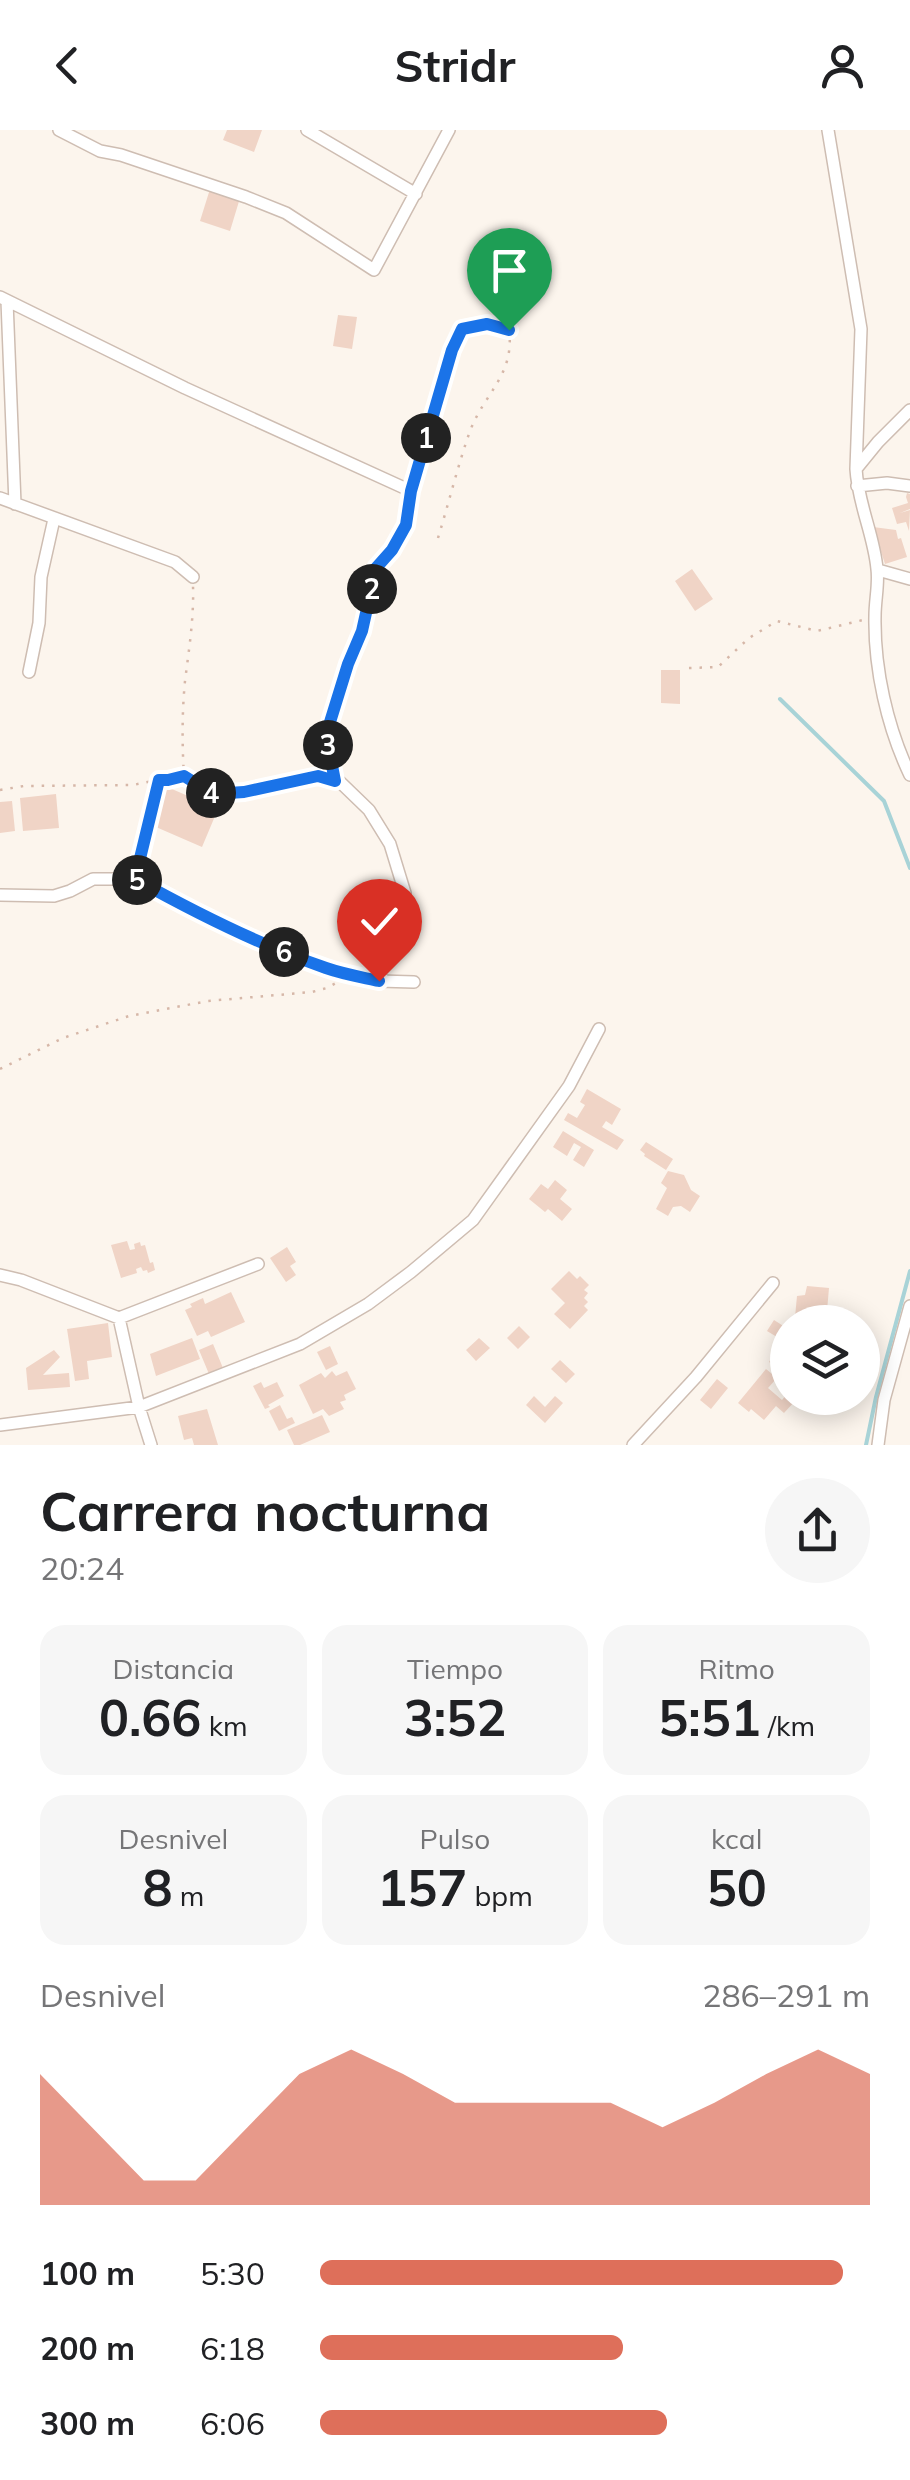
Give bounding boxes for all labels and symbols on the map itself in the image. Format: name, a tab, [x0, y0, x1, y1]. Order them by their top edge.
pin	[467, 228, 552, 331]
pin: 1	[401, 413, 451, 463]
pin: 2	[347, 564, 397, 614]
pin: 3	[303, 720, 353, 770]
pin: 4	[186, 768, 236, 818]
pin: 5	[112, 855, 162, 905]
pin	[337, 879, 422, 982]
pin: 6	[259, 927, 309, 977]

